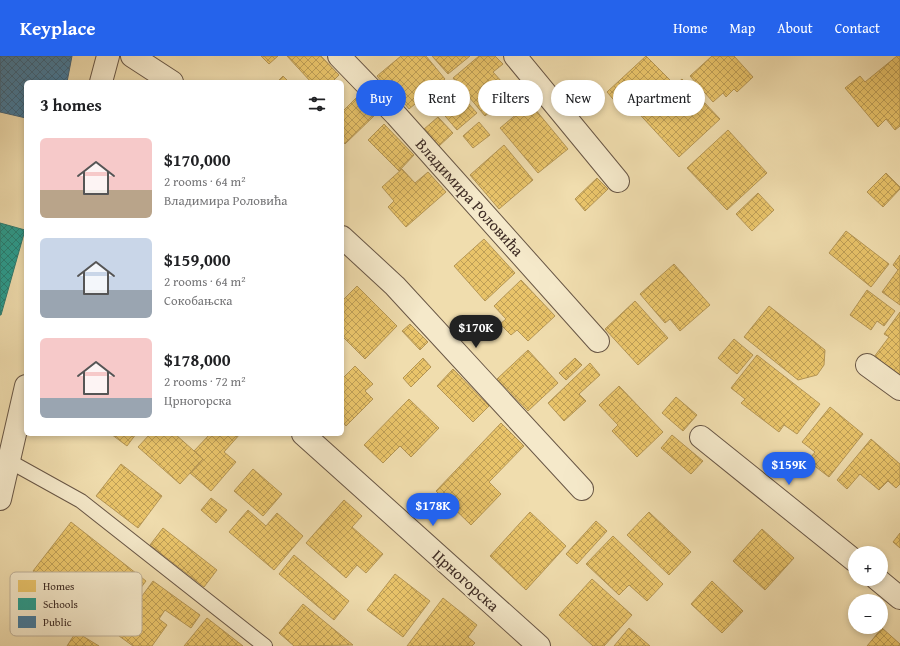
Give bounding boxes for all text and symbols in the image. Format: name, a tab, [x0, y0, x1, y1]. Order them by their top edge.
text: Keyplace	[20, 14, 96, 42]
text: Home	[673, 18, 708, 38]
text: Map	[730, 18, 755, 38]
text: About	[777, 18, 813, 38]
text: Contact	[835, 18, 880, 38]
chip: Buy	[356, 80, 406, 116]
chip: Rent	[414, 80, 470, 116]
chip: Filters	[478, 80, 543, 116]
chip: New	[551, 80, 605, 116]
chip: Apartment	[613, 80, 705, 116]
text: 3 homes	[40, 92, 102, 117]
icon: filters	[306, 93, 328, 115]
street label: Владимира Роловића	[410, 132, 530, 262]
text: $170,000	[164, 147, 230, 172]
icon: home	[72, 154, 120, 202]
text: 2 rooms · 64 m²	[164, 172, 246, 191]
text: Владимира Роловића	[164, 191, 288, 210]
text: $159,000	[164, 247, 230, 272]
icon: home	[72, 254, 120, 302]
text: 2 rooms · 64 m²	[164, 272, 246, 291]
text: Сокобањска	[164, 291, 233, 310]
pin: $170K	[448, 315, 504, 349]
text: $170K	[458, 318, 494, 337]
text: $178,000	[164, 347, 230, 372]
icon: home	[72, 354, 120, 402]
text: 2 rooms · 72 m²	[164, 372, 246, 391]
text: Црногорска	[164, 391, 231, 410]
pin: $159K	[761, 452, 817, 486]
text: $159K	[771, 455, 807, 474]
pin: $178K	[405, 493, 461, 527]
text: $178K	[415, 496, 451, 515]
street label: Црногорска	[427, 543, 505, 617]
map controls	[848, 546, 888, 634]
button: +	[848, 546, 888, 586]
legend	[10, 572, 142, 636]
text: Homes	[43, 578, 74, 594]
button: −	[848, 594, 888, 634]
text: Schools	[43, 596, 78, 612]
text: Public	[43, 614, 72, 630]

